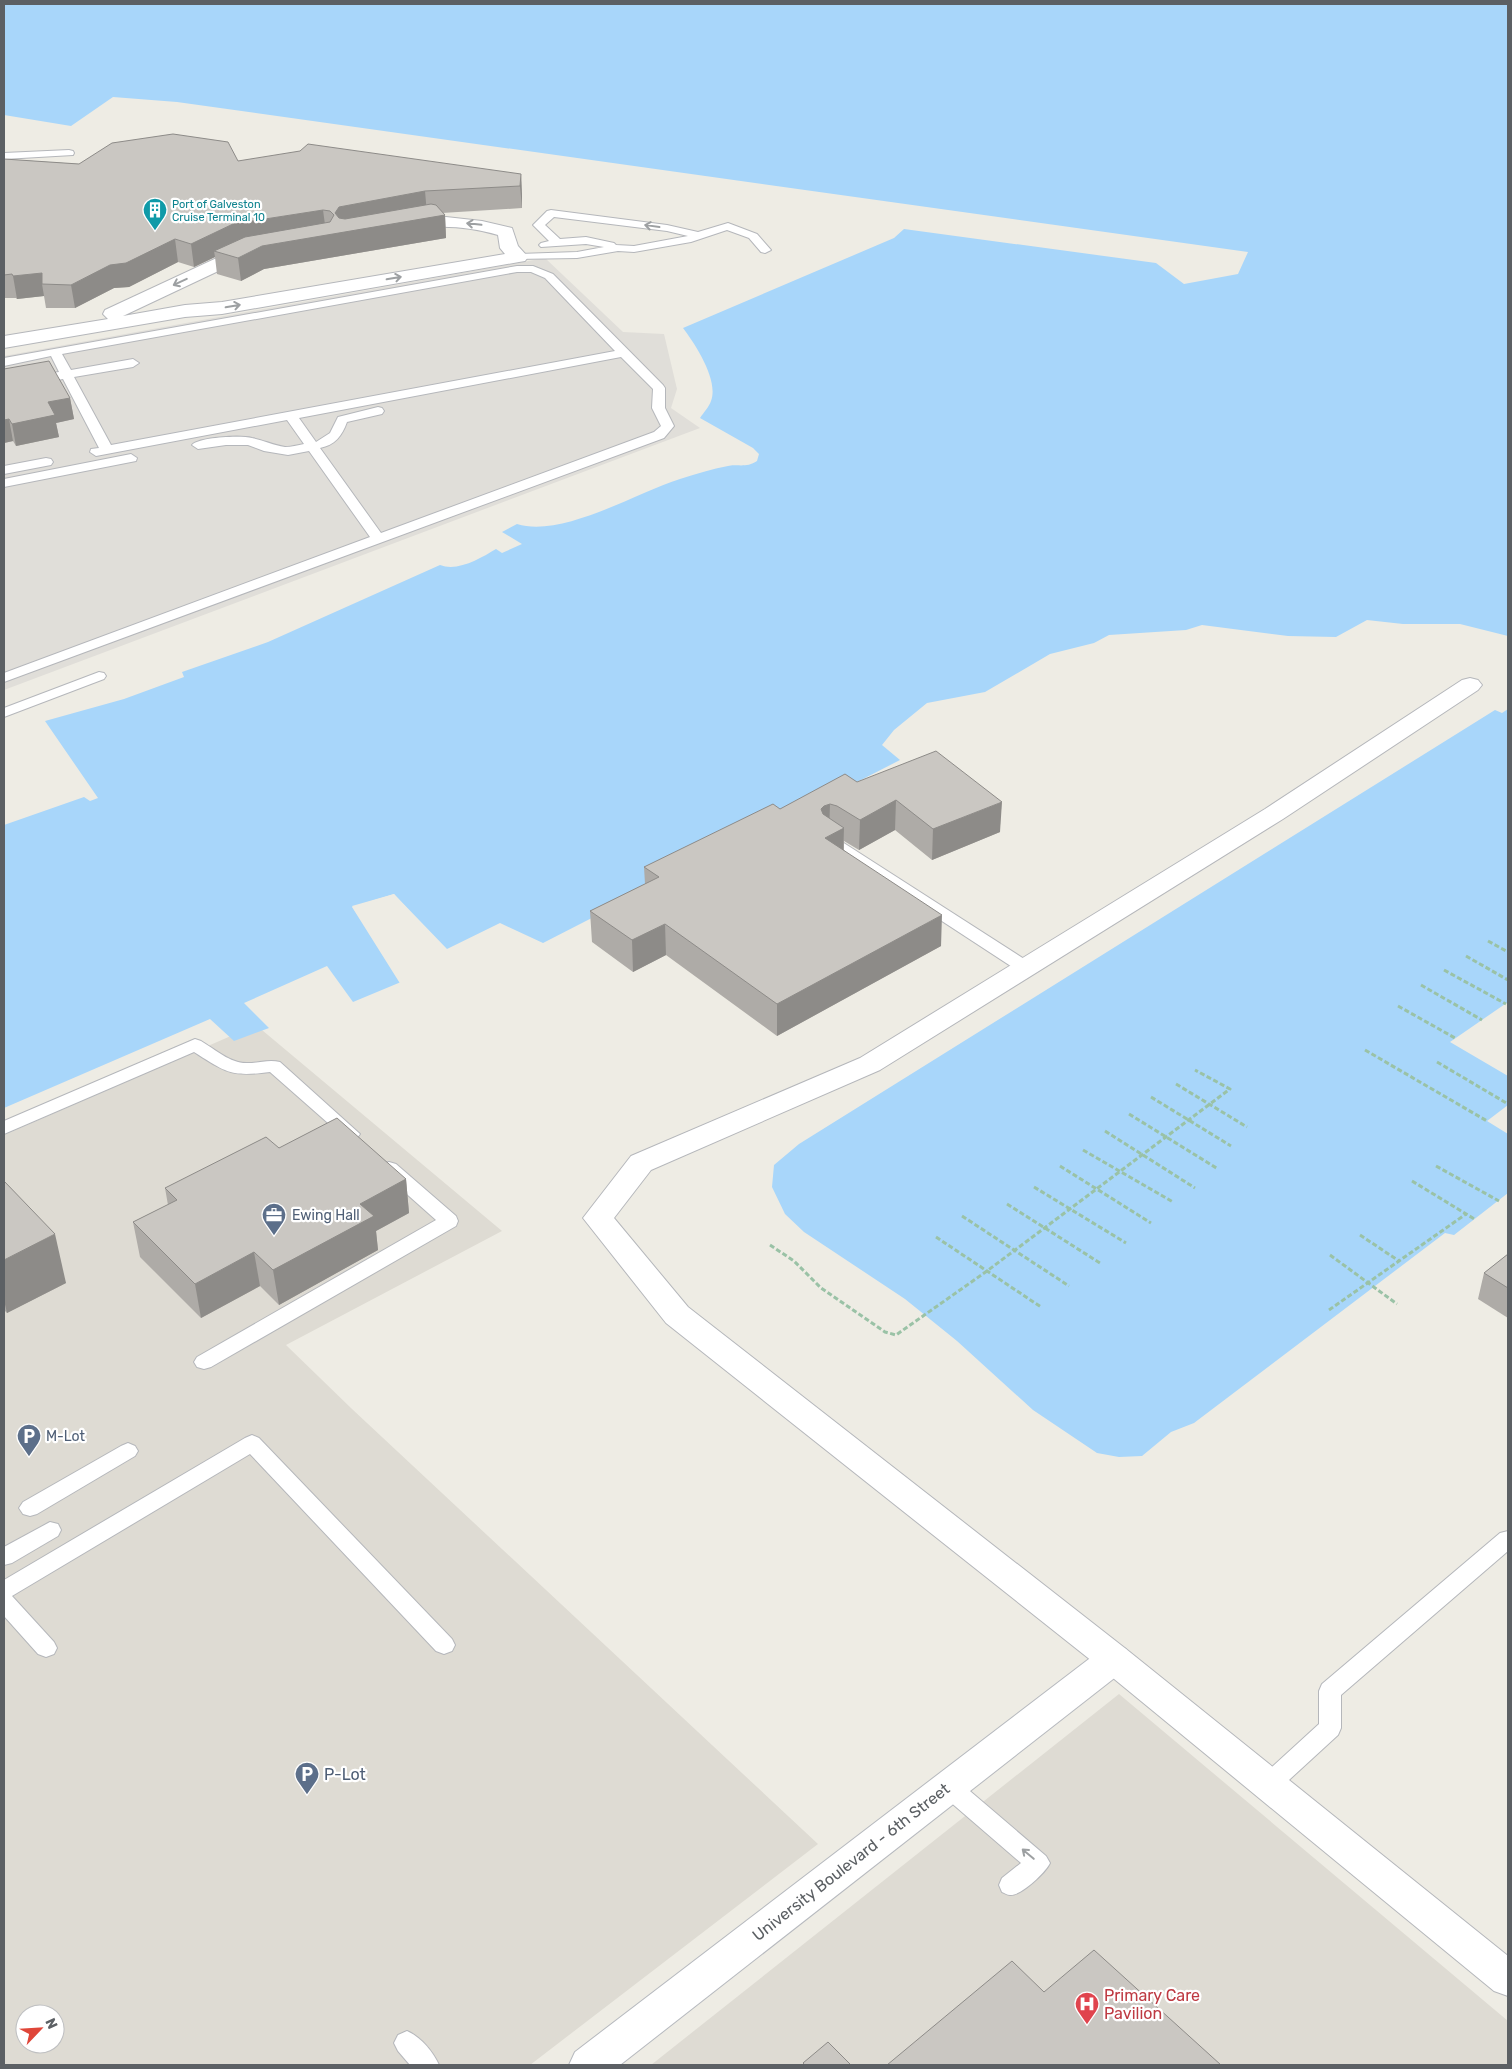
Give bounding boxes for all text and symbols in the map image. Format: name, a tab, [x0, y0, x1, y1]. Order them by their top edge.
building icon: Port of Galveston Cruise Terminal 10	[142, 197, 168, 231]
place label: Port of Galveston Cruise Terminal 10	[172, 198, 265, 224]
one-way arrow	[467, 219, 483, 229]
one-way arrow	[644, 221, 660, 231]
one-way arrow	[385, 273, 401, 283]
one-way arrow	[173, 278, 188, 287]
one-way arrow	[225, 301, 241, 311]
office icon: Ewing Hall	[261, 1202, 287, 1236]
place label: Ewing Hall	[292, 1207, 360, 1224]
parking icon: M-Lot	[16, 1423, 42, 1457]
place label: M-Lot	[46, 1428, 85, 1445]
parking icon: P-Lot	[294, 1761, 320, 1795]
place label: P-Lot	[324, 1765, 366, 1784]
street label: University Boulevard - 6th Street	[749, 1779, 953, 1945]
one-way arrow	[1022, 1849, 1035, 1860]
place label: Primary Care Pavilion	[1104, 1986, 1200, 2023]
hospital icon: Primary Care Pavilion	[1074, 1991, 1100, 2025]
north arrow	[15, 2004, 65, 2054]
text: N	[41, 2016, 61, 2032]

